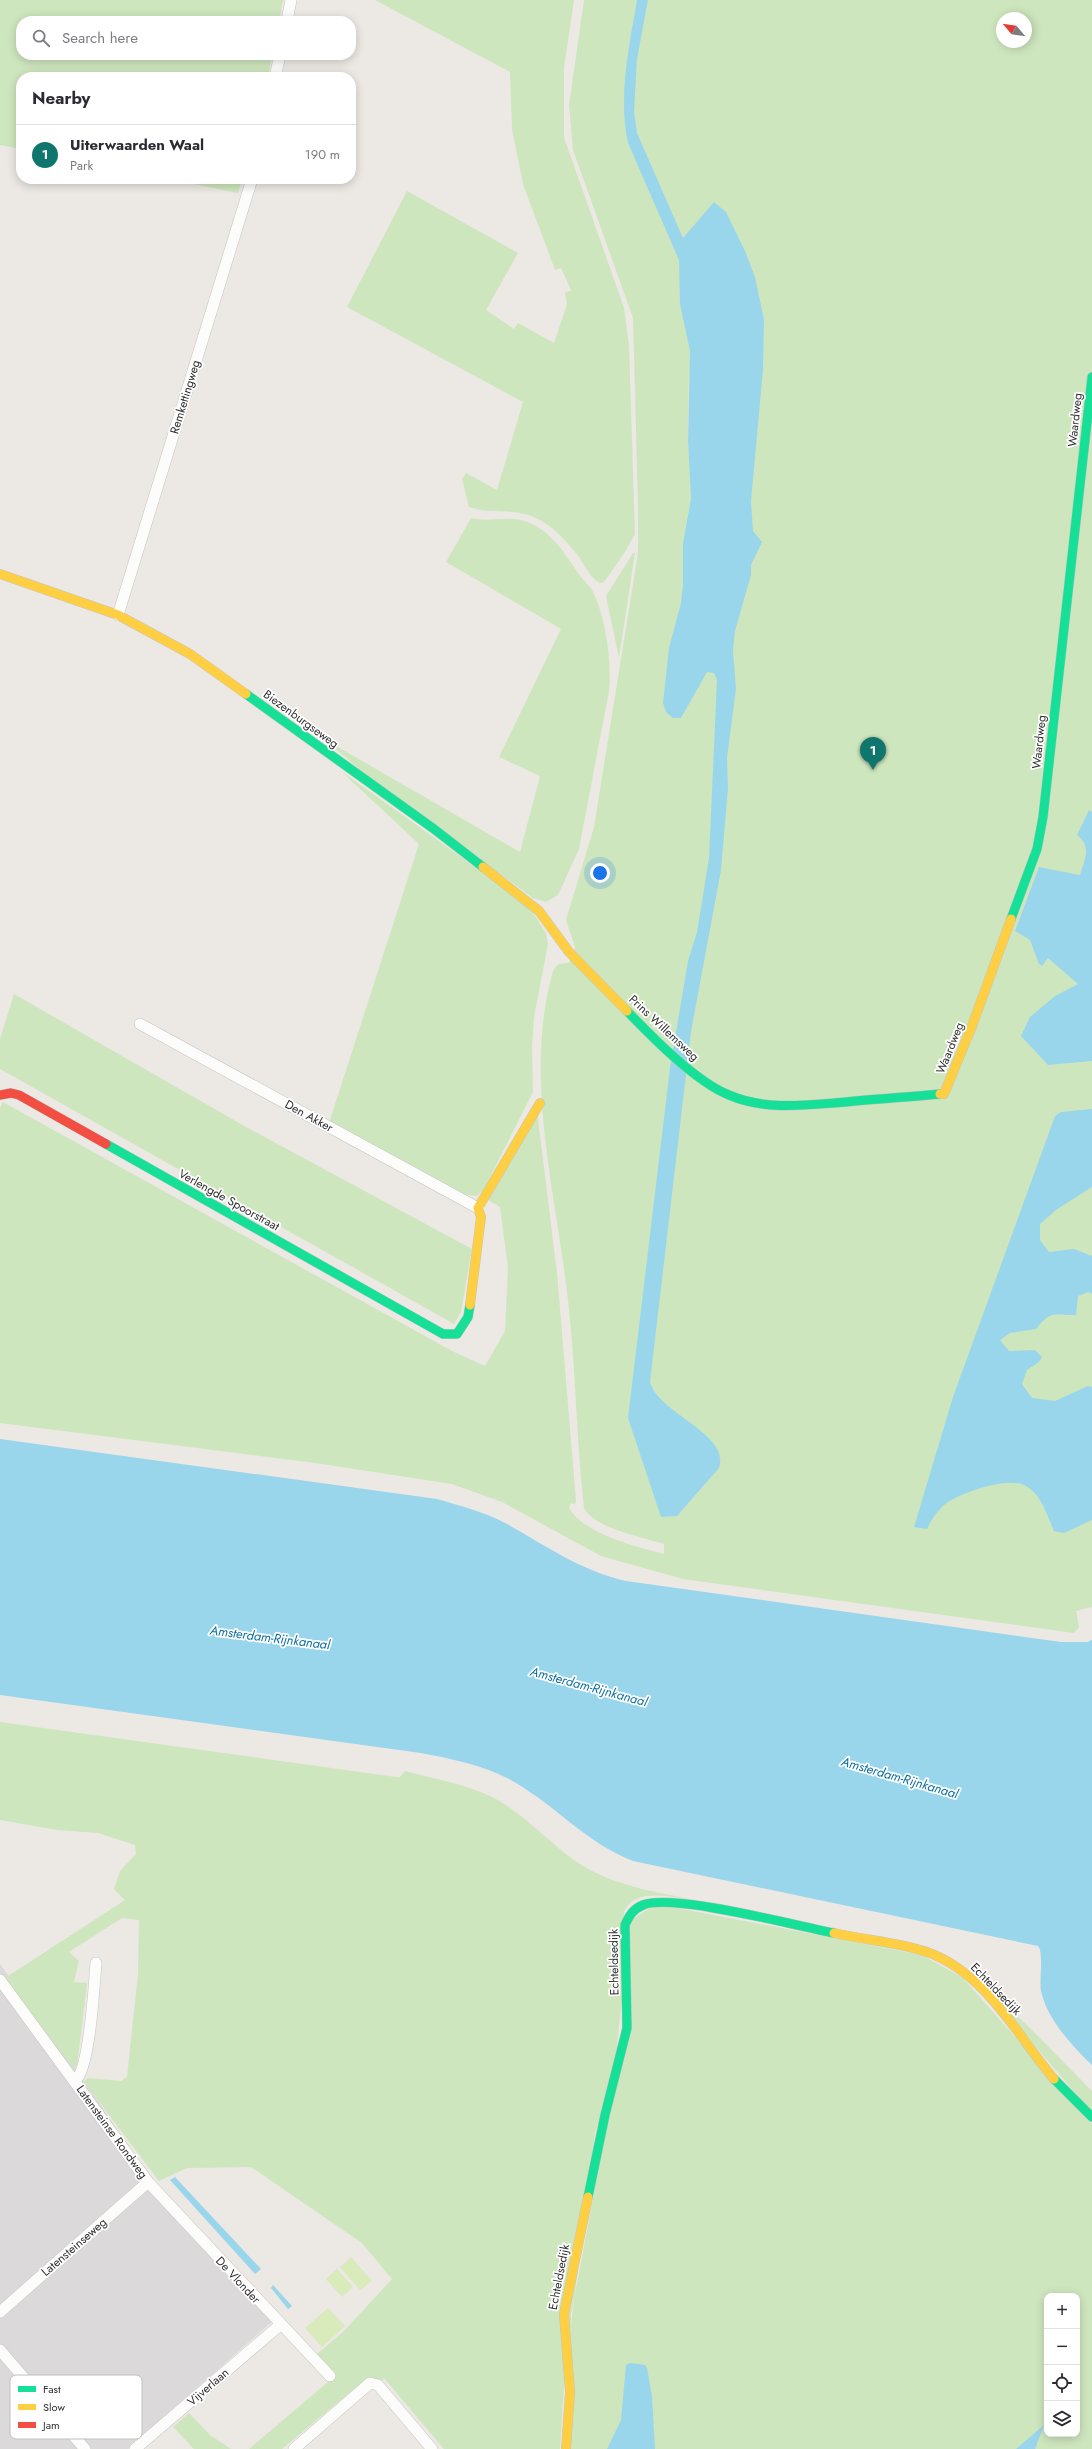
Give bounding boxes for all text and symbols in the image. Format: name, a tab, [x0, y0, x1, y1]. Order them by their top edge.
north arrow	[996, 12, 1032, 48]
search box	[16, 16, 356, 60]
icon: search	[30, 27, 52, 49]
text: Search here	[62, 27, 138, 49]
text: Nearby	[32, 86, 90, 110]
text: Uiterwaarden Waal	[70, 134, 204, 156]
text: 1	[42, 145, 48, 164]
text: 190 m	[305, 145, 340, 164]
text: Park	[70, 156, 93, 175]
street label: Remkettingweg	[165, 358, 205, 436]
street label: Waardweg	[1063, 392, 1087, 448]
street label: Biezenburgseweg	[260, 685, 342, 753]
street label: Waardweg	[1027, 714, 1051, 770]
pin: 1	[860, 737, 886, 770]
your location	[590, 863, 610, 883]
street label: Prins Willemsweg	[625, 991, 703, 1065]
street label: Waardweg	[932, 1020, 968, 1076]
street label: Den Akker	[282, 1095, 337, 1137]
street label: Verlengde Spoorstraat	[175, 1165, 283, 1235]
water label: Amsterdam-Rijnkanaal	[208, 1621, 332, 1654]
water label: Amsterdam-Rijnkanaal	[527, 1661, 651, 1712]
water label: Amsterdam-Rijnkanaal	[838, 1751, 962, 1804]
street label: Echteldsedijk	[604, 1928, 624, 1995]
street label: Echteldsedijk	[966, 1959, 1026, 2020]
street label: Latensteinse Rondweg	[72, 2081, 152, 2183]
street label: Latensteinseweg	[37, 2213, 111, 2281]
street label: Echteldsedijk	[544, 2242, 574, 2311]
street label: De Vlonder	[211, 2252, 265, 2308]
map controls	[1044, 2293, 1080, 2437]
button: +	[1044, 2293, 1080, 2329]
button: −	[1044, 2329, 1080, 2365]
street label: Vijverlaan	[183, 2364, 233, 2410]
button: locate	[1044, 2365, 1080, 2401]
legend	[10, 2375, 142, 2439]
text: Fast	[43, 2381, 61, 2397]
text: Slow	[43, 2399, 65, 2415]
button: layers	[1044, 2401, 1080, 2437]
text: Jam	[41, 2417, 60, 2433]

